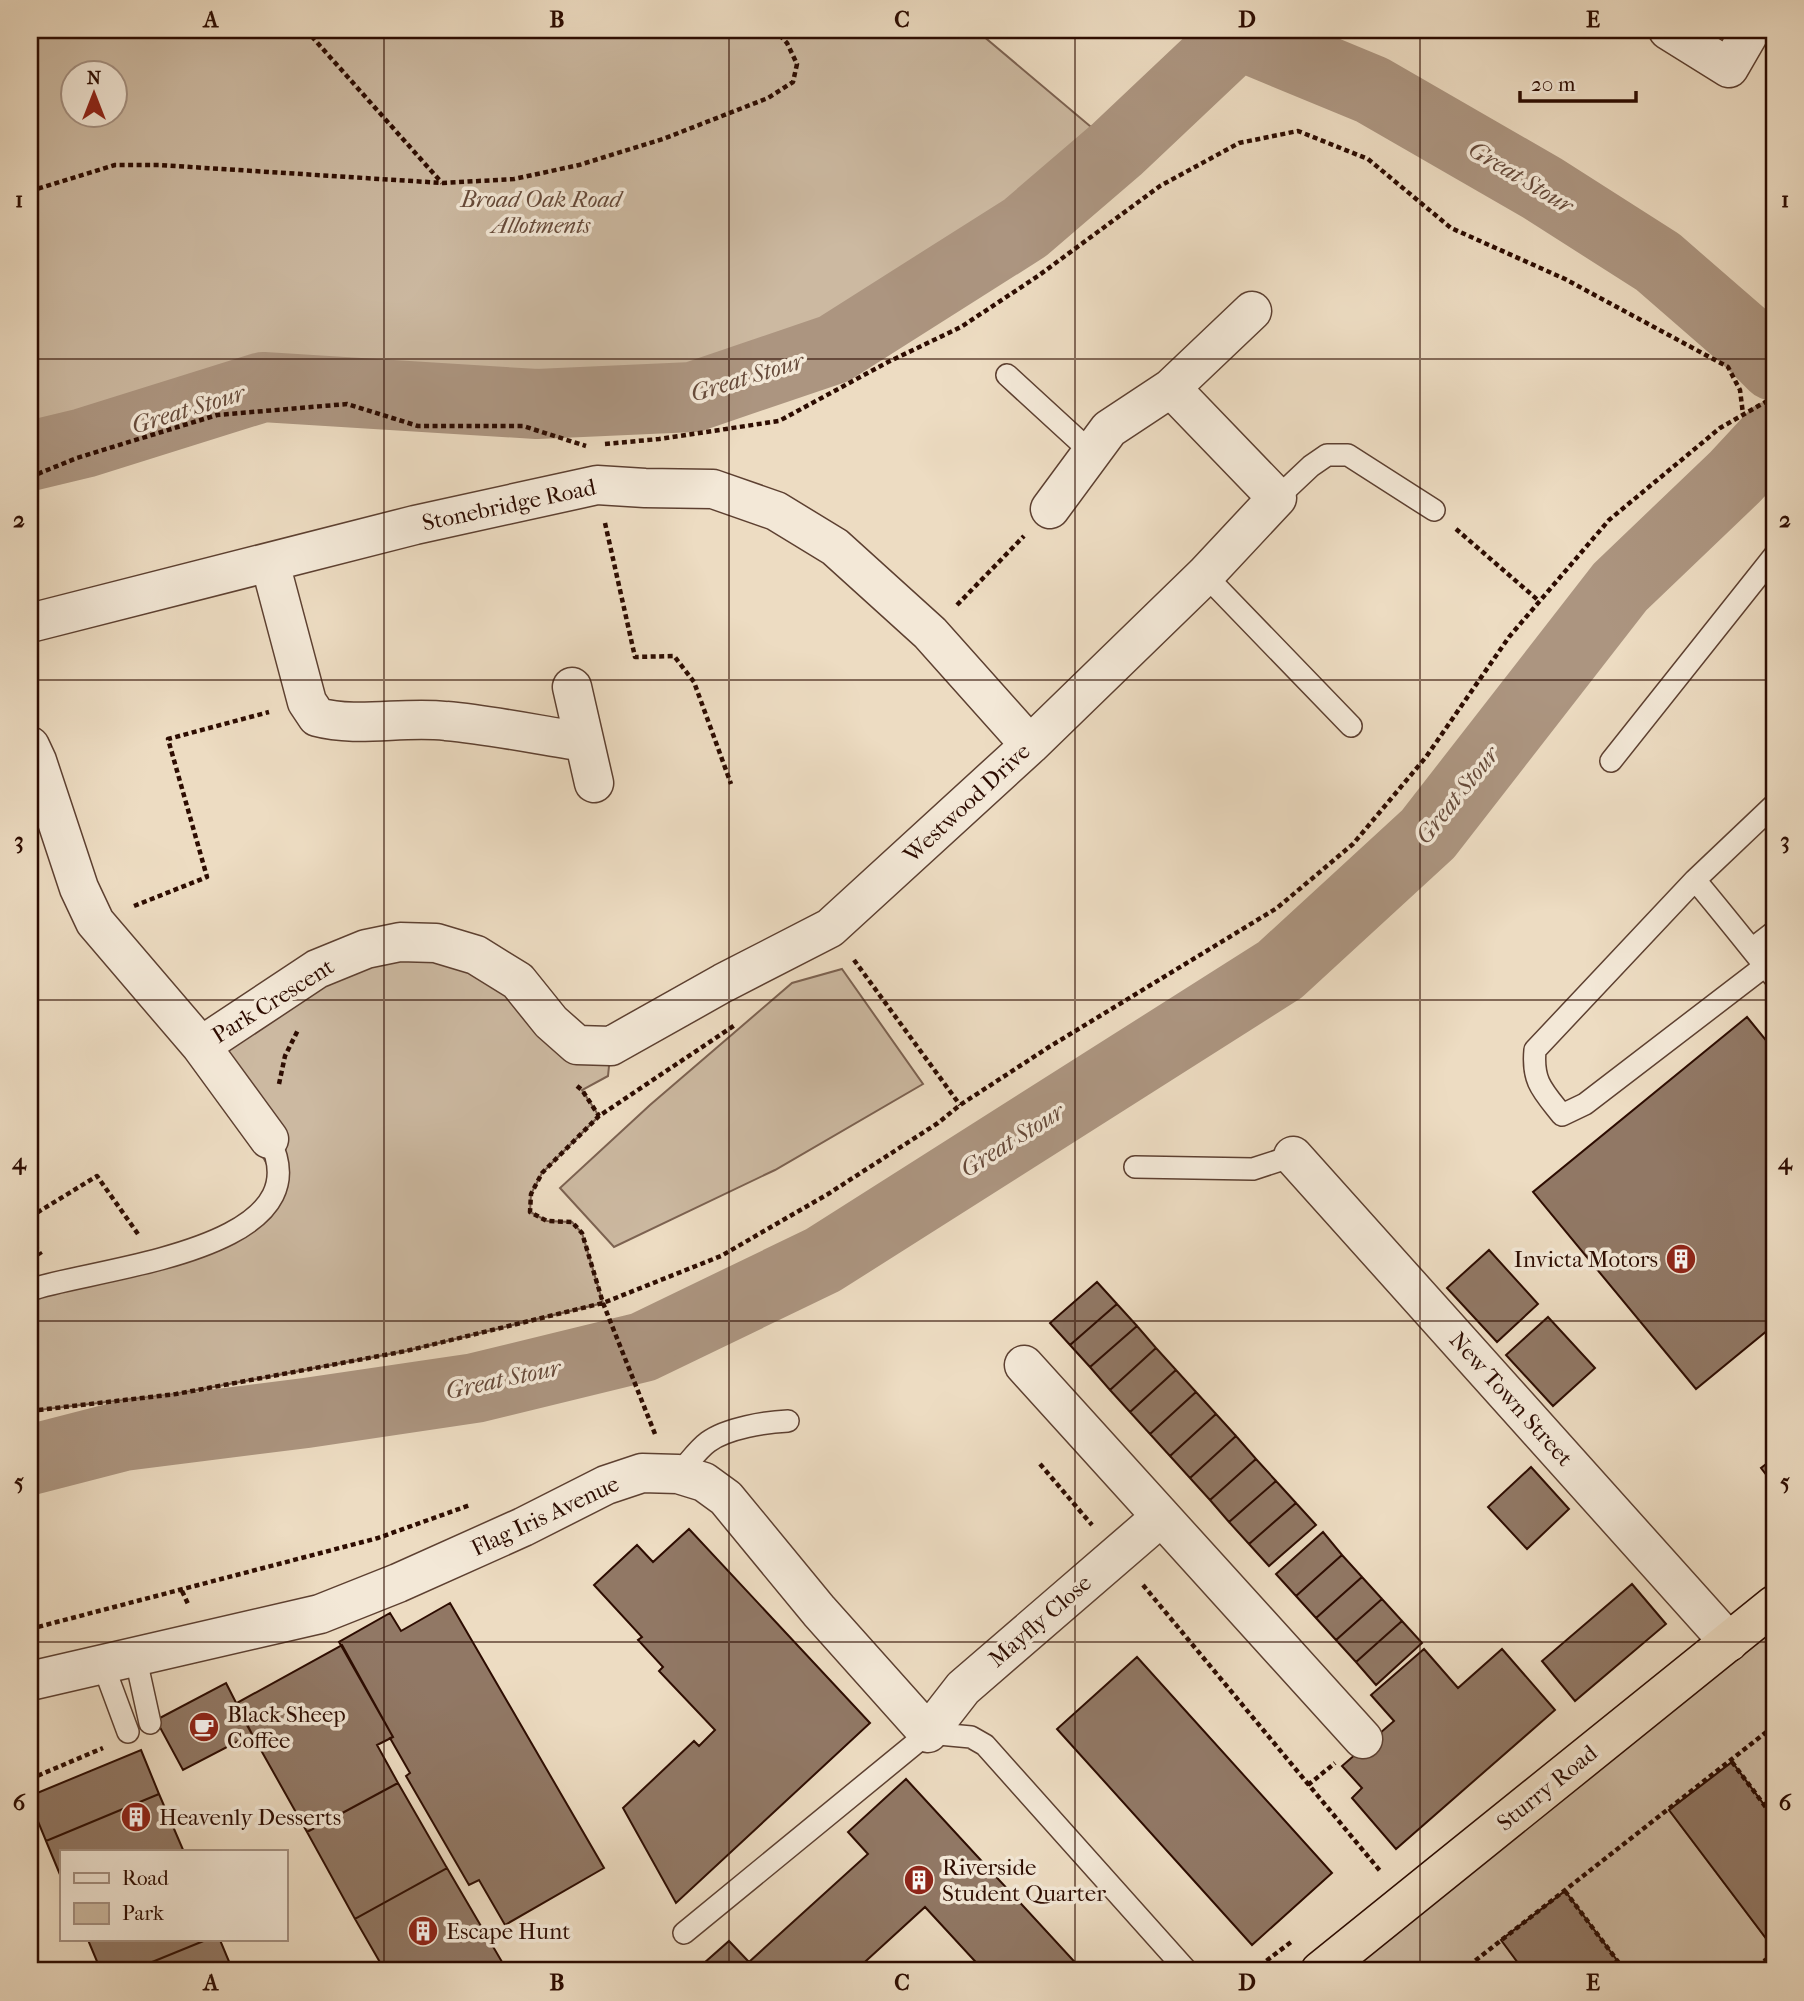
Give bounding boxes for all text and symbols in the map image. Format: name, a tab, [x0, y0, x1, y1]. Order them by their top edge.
text: A	[202, 6, 220, 33]
text: B	[550, 6, 565, 33]
text: C	[894, 6, 910, 33]
text: D	[1238, 6, 1256, 33]
text: E	[1586, 6, 1600, 33]
north arrow	[60, 60, 130, 130]
scale bar	[1520, 60, 1636, 104]
text: N	[87, 67, 102, 89]
text: 20 m	[1531, 72, 1576, 96]
water label: Great Stour	[1464, 135, 1580, 220]
text: 1	[15, 186, 23, 213]
park label: Broad Oak Road Allotments	[459, 186, 625, 239]
text: 1	[1781, 186, 1789, 213]
water label: Great Stour	[687, 346, 809, 407]
water label: Great Stour	[128, 378, 250, 439]
street label: Stonebridge Road	[420, 473, 599, 537]
text: 2	[13, 506, 25, 533]
text: 2	[1779, 506, 1791, 533]
street label: Westwood Drive	[898, 738, 1036, 869]
water label: Great Stour	[1409, 739, 1506, 849]
text: 3	[14, 827, 24, 854]
text: 3	[1780, 827, 1790, 854]
street label: Park Crescent	[207, 953, 339, 1049]
water label: Great Stour	[955, 1096, 1071, 1183]
text: 4	[11, 1148, 27, 1175]
text: 4	[1777, 1148, 1793, 1175]
building icon: Invicta Motors	[1664, 1242, 1698, 1276]
place label: Invicta Motors	[1514, 1246, 1658, 1273]
street label: New Town Street	[1444, 1326, 1578, 1472]
water label: Great Stour	[443, 1353, 565, 1405]
text: 5	[14, 1468, 24, 1495]
text: 5	[1780, 1468, 1790, 1495]
street label: Flag Iris Avenue	[467, 1470, 623, 1562]
street label: Mayfly Close	[983, 1569, 1097, 1673]
place label: Black Sheep Coffee	[227, 1701, 346, 1754]
cafe icon: Black Sheep Coffee	[187, 1710, 221, 1744]
street label: Sturry Road	[1491, 1739, 1603, 1837]
text: 6	[13, 1789, 26, 1816]
text: 6	[1779, 1789, 1792, 1816]
building icon: Heavenly Desserts	[119, 1800, 153, 1834]
place label: Heavenly Desserts	[159, 1804, 341, 1831]
legend	[60, 1850, 287, 1941]
place label: Riverside Student Quarter	[942, 1854, 1106, 1907]
building icon: Riverside Student Quarter	[902, 1863, 936, 1897]
text: Road	[122, 1866, 169, 1890]
text: Park	[122, 1901, 164, 1925]
building icon: Escape Hunt	[406, 1914, 440, 1948]
place label: Escape Hunt	[446, 1918, 570, 1945]
text: A	[202, 1969, 220, 1996]
text: B	[550, 1969, 565, 1996]
text: C	[894, 1969, 910, 1996]
text: D	[1238, 1969, 1256, 1996]
text: E	[1586, 1969, 1600, 1996]

